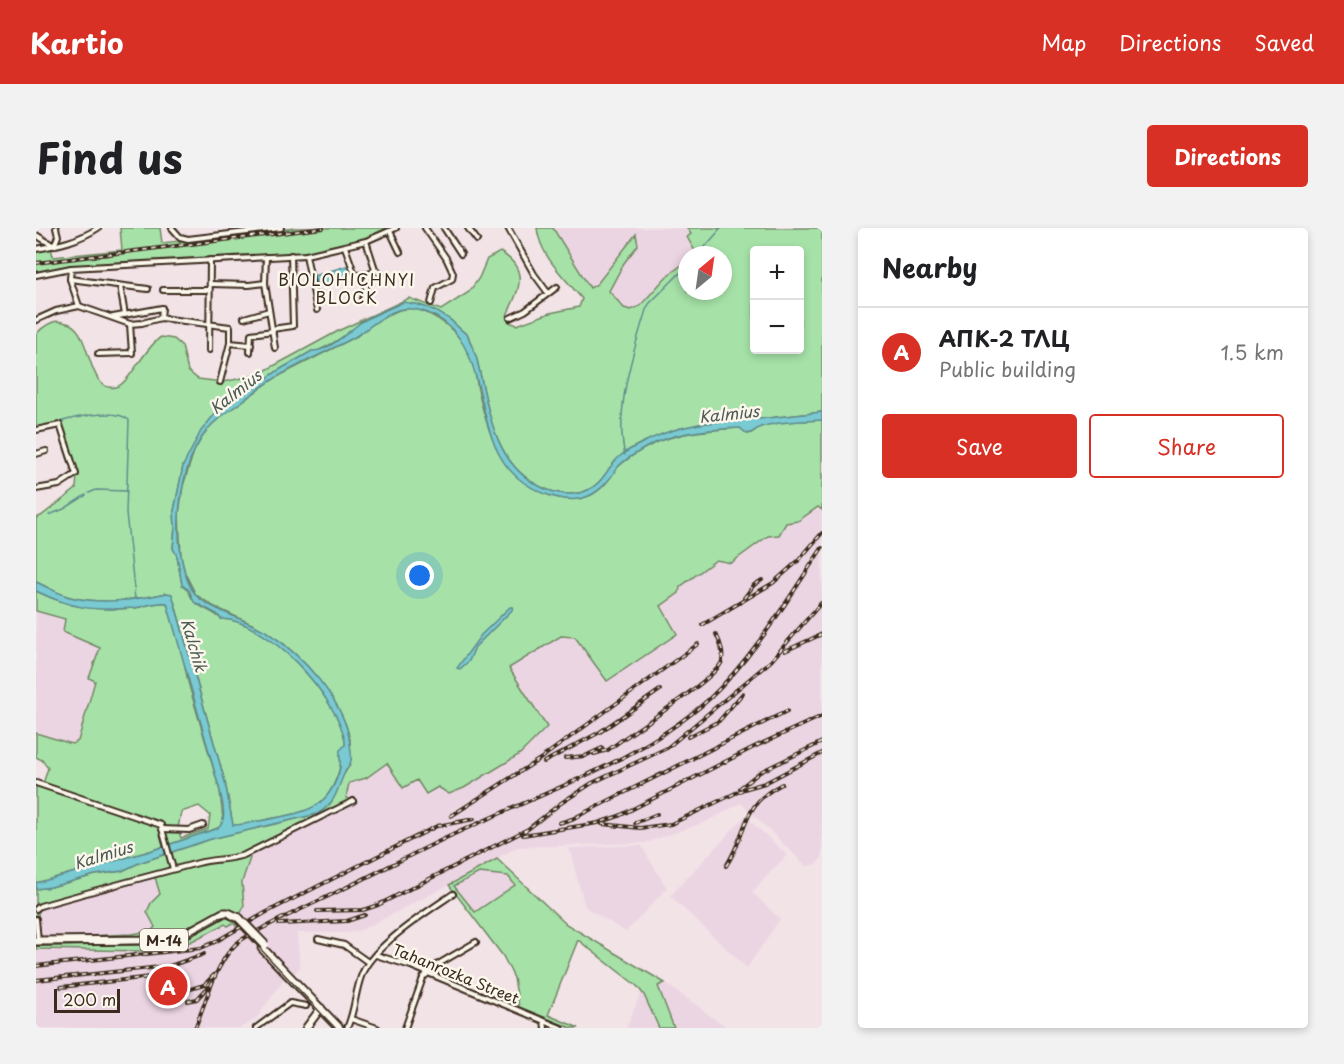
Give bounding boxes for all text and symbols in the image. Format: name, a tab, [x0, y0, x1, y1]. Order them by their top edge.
text: Kartio	[30, 21, 124, 64]
text: Map	[1041, 26, 1086, 58]
text: Directions	[1119, 26, 1221, 58]
text: Saved	[1254, 26, 1314, 58]
text: Find us	[36, 125, 183, 188]
button: Directions	[1147, 125, 1308, 187]
north arrow	[678, 246, 732, 300]
map controls	[750, 246, 804, 354]
button: +	[750, 246, 804, 300]
text: Nearby	[882, 248, 977, 287]
district label: BIOLOHICHNYI BLOCK	[278, 267, 416, 309]
button: −	[750, 300, 804, 354]
text: АПК-2 ТЛЦ	[939, 321, 1069, 354]
text: A	[894, 337, 909, 367]
text: 1.5 km	[1221, 337, 1284, 367]
text: Public building	[939, 354, 1076, 384]
water label: Kalmius	[204, 362, 267, 419]
water label: Kalmius	[698, 398, 762, 428]
button: Save	[882, 414, 1077, 478]
button: Share	[1089, 414, 1284, 478]
your location	[405, 561, 434, 590]
water label: Kalchik	[176, 615, 214, 675]
water label: Kalmius	[71, 833, 137, 874]
road number: М-14	[140, 929, 188, 951]
street label: Tahanrozka Street	[389, 937, 523, 1009]
pin: A	[148, 964, 188, 1008]
scale bar	[54, 986, 120, 1014]
text: 200 m	[63, 987, 116, 1011]

